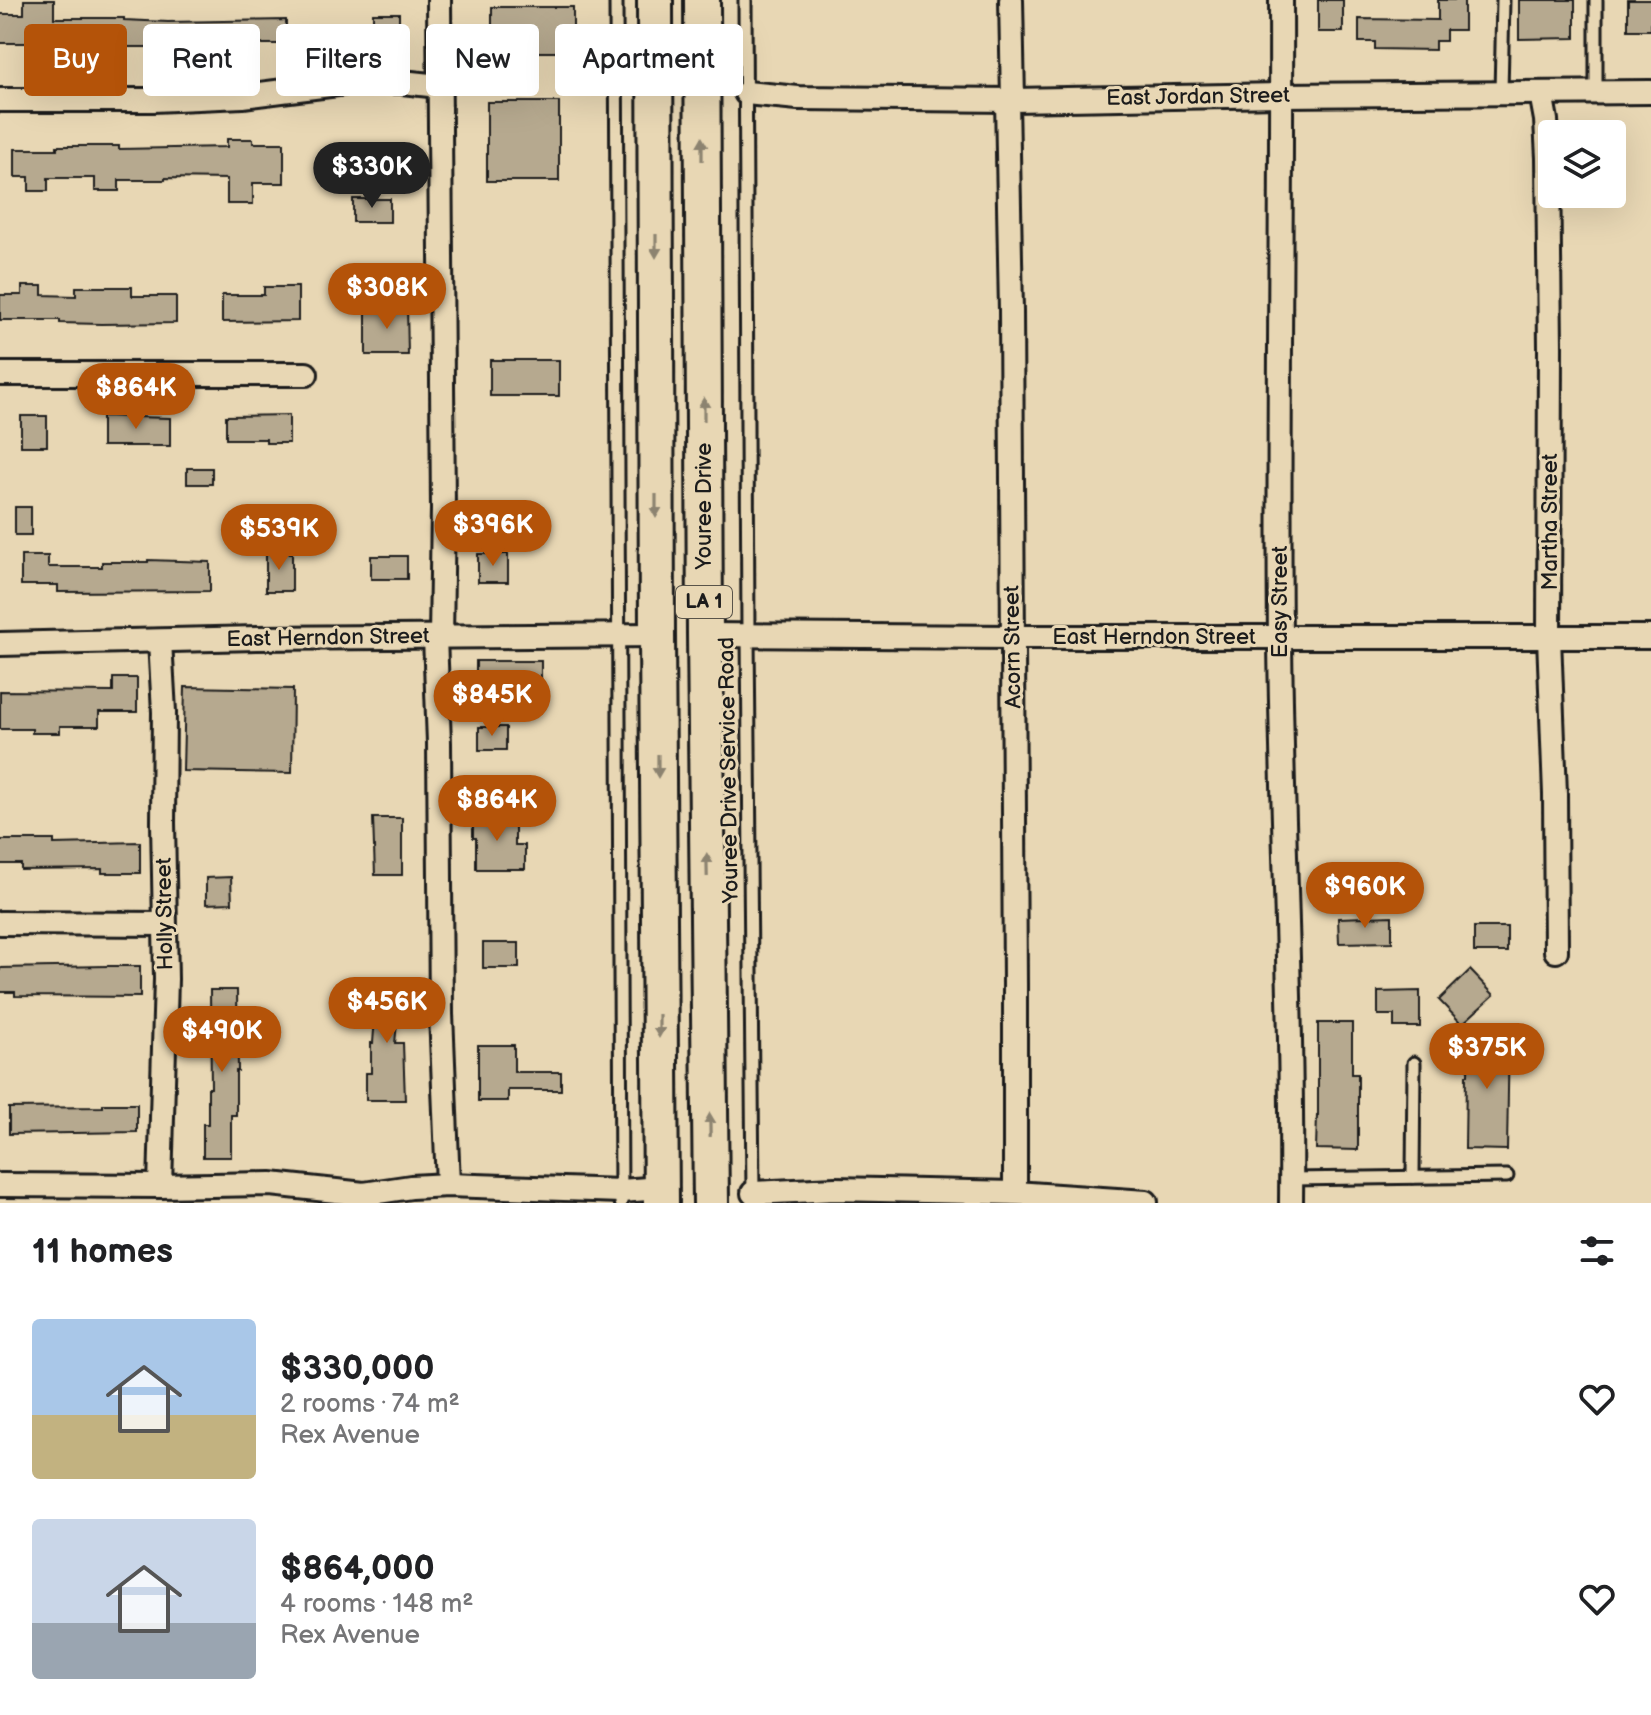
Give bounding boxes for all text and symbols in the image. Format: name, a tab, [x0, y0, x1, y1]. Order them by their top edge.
chip: Buy	[24, 24, 127, 96]
chip: Rent	[143, 24, 260, 96]
chip: Filters	[276, 24, 410, 96]
chip: New	[426, 24, 539, 96]
chip: Apartment	[555, 24, 743, 96]
street label: East Jordan Street	[1106, 82, 1290, 112]
map controls	[1538, 120, 1626, 208]
button: layers	[1538, 120, 1626, 208]
one-way arrow	[696, 136, 708, 161]
pin: $330K	[316, 142, 428, 210]
text: $330K	[331, 152, 413, 183]
one-way arrow	[650, 234, 662, 259]
pin: $308K	[331, 263, 443, 331]
text: $308K	[346, 273, 428, 304]
pin: $864K	[80, 363, 192, 431]
text: $864K	[95, 373, 177, 404]
one-way arrow	[697, 396, 710, 421]
street label: Youree Drive	[691, 443, 718, 570]
street label: Martha Street	[1537, 453, 1564, 590]
one-way arrow	[650, 494, 662, 519]
pin: $396K	[437, 500, 549, 568]
pin: $539K	[223, 504, 335, 572]
text: $396K	[453, 510, 534, 541]
text: $539K	[239, 514, 319, 545]
street label: Easy Street	[1267, 546, 1294, 658]
street label: Acorn Street	[998, 585, 1028, 709]
road number: LA 1	[676, 586, 732, 618]
street label: East Herndon Street	[226, 623, 430, 653]
street label: East Herndon Street	[1052, 624, 1256, 651]
street label: Youree Drive Service Road	[713, 637, 745, 904]
pin: $845K	[436, 670, 548, 738]
text: $845K	[452, 680, 532, 711]
one-way arrow	[652, 754, 664, 779]
pin: $864K	[441, 775, 553, 843]
text: $864K	[456, 785, 538, 816]
one-way arrow	[701, 852, 713, 877]
street label: Holly Street	[151, 857, 179, 971]
pin: $960K	[1309, 862, 1421, 930]
text: $960K	[1324, 872, 1406, 903]
pin: $456K	[331, 977, 443, 1045]
text: $456K	[347, 987, 427, 1018]
pin: $490K	[166, 1006, 278, 1074]
one-way arrow	[653, 1014, 665, 1039]
text: $490K	[181, 1016, 263, 1047]
pin: $375K	[1431, 1023, 1543, 1091]
text: $375K	[1447, 1033, 1527, 1064]
one-way arrow	[704, 1112, 716, 1137]
icon: filters	[1575, 1229, 1619, 1273]
text: 11 homes	[32, 1231, 173, 1272]
text: $330,000	[280, 1348, 434, 1389]
icon: home	[96, 1351, 192, 1447]
icon: heart	[1575, 1377, 1619, 1421]
text: 2 rooms · 74 m²	[280, 1389, 460, 1420]
text: Rex Avenue	[280, 1420, 420, 1451]
text: $864,000	[280, 1548, 435, 1589]
icon: home	[96, 1551, 192, 1647]
icon: heart	[1575, 1577, 1619, 1621]
text: 4 rooms · 148 m²	[280, 1589, 473, 1620]
text: Rex Avenue	[280, 1620, 420, 1651]

